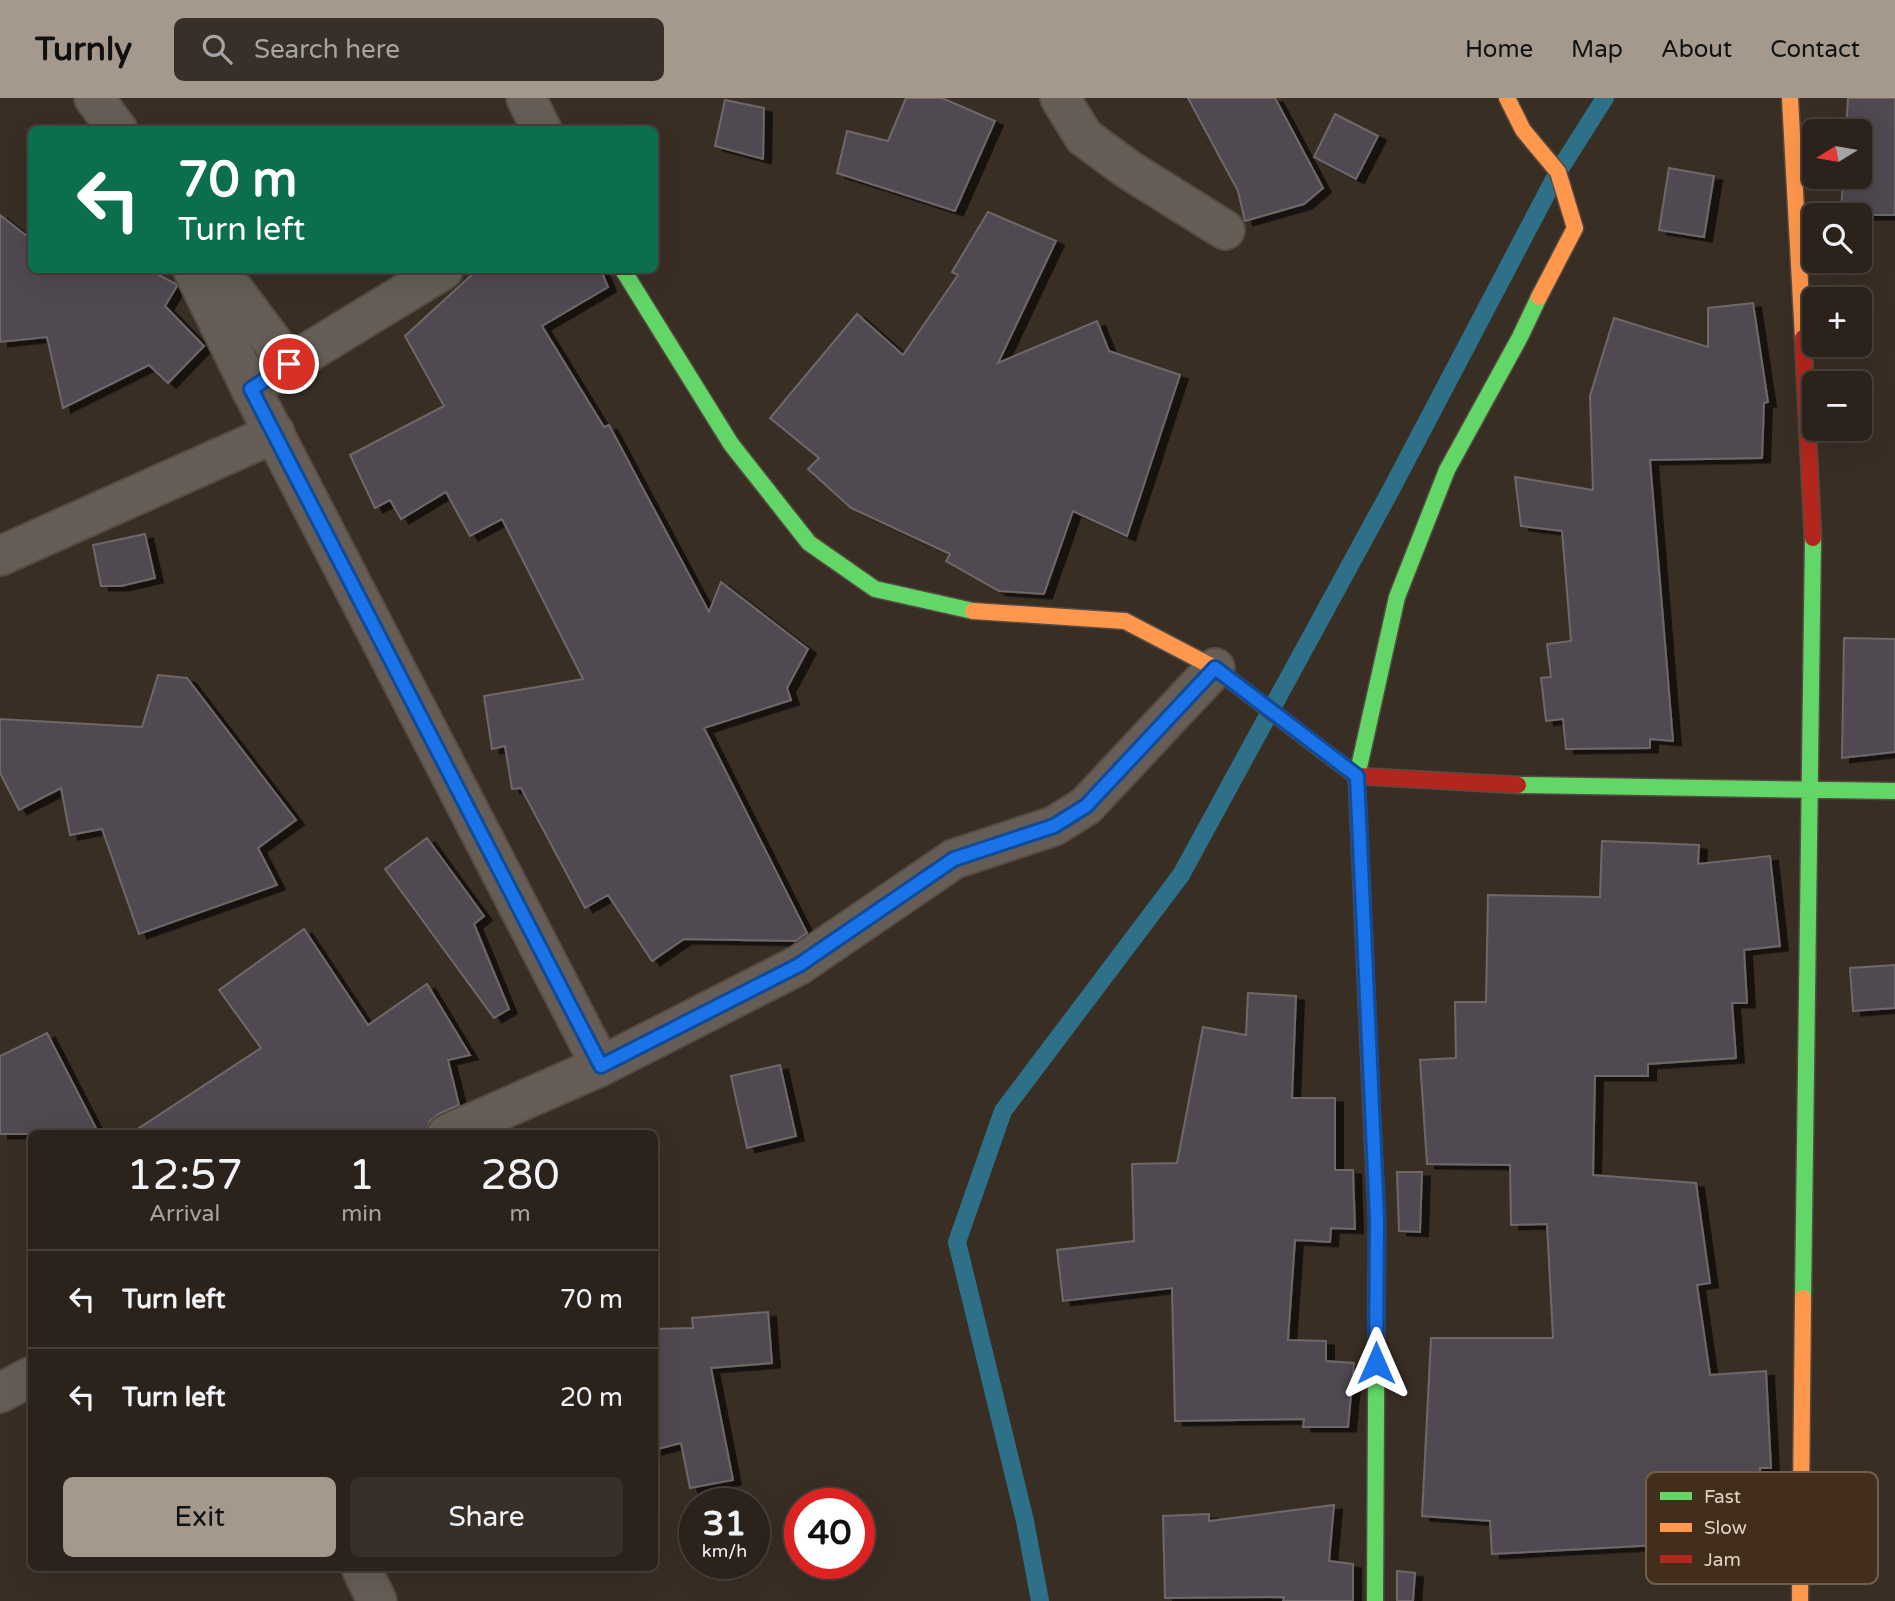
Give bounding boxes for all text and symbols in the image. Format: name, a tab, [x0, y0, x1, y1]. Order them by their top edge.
search box	[174, 18, 664, 81]
text: Turnly	[35, 30, 132, 69]
icon: search	[198, 30, 236, 68]
text: Search here	[254, 34, 400, 65]
text: Home	[1465, 35, 1533, 64]
text: Map	[1571, 35, 1623, 64]
text: About	[1661, 35, 1732, 64]
text: Contact	[1770, 35, 1860, 64]
north arrow	[1802, 119, 1872, 189]
map controls	[1802, 119, 1872, 441]
text: 70 m	[178, 151, 297, 210]
icon: left	[63, 154, 154, 245]
button: search	[1802, 203, 1872, 273]
text: Turn left	[178, 211, 305, 249]
button: +	[1802, 287, 1872, 357]
pin	[259, 334, 319, 394]
icon: arrive	[270, 345, 308, 383]
button: −	[1802, 371, 1872, 441]
text: 12:57	[126, 1150, 243, 1201]
text: 1	[348, 1150, 375, 1201]
text: 280	[480, 1150, 560, 1201]
text: Arrival	[149, 1200, 220, 1228]
text: min	[341, 1200, 382, 1228]
text: m	[509, 1200, 531, 1228]
icon: left	[63, 1280, 101, 1318]
text: Turn left	[122, 1284, 225, 1315]
text: 70 m	[560, 1284, 623, 1315]
position arrow	[1339, 1326, 1413, 1400]
icon: left	[63, 1378, 101, 1416]
text: Turn left	[122, 1382, 225, 1413]
text: 20 m	[560, 1382, 623, 1413]
legend	[1646, 1472, 1878, 1584]
button: Exit	[63, 1477, 336, 1557]
button: Share	[350, 1477, 623, 1557]
text: Fast	[1704, 1486, 1741, 1508]
speed limit sign: 40	[784, 1488, 875, 1579]
text: 31	[703, 1503, 746, 1545]
text: Slow	[1704, 1517, 1747, 1539]
text: km/h	[702, 1540, 747, 1562]
text: Jam	[1704, 1549, 1741, 1571]

